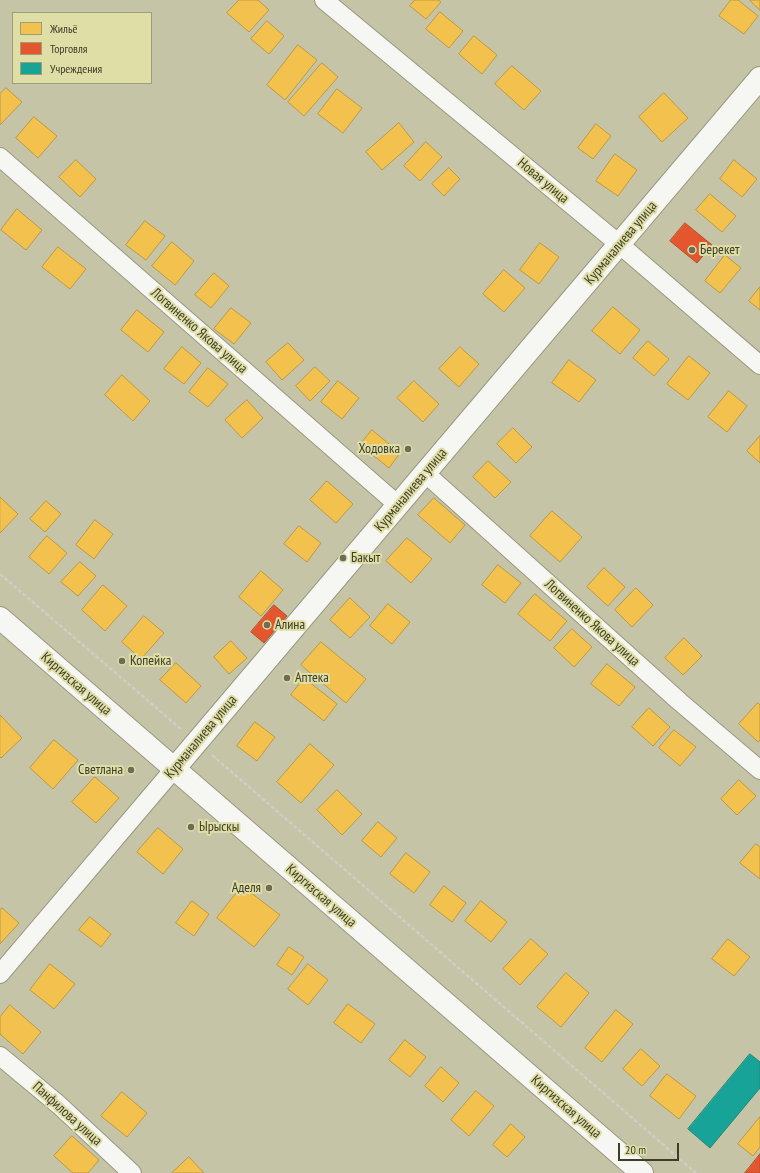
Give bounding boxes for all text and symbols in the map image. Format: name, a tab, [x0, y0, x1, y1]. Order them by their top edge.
legend	[12, 12, 152, 84]
text: Жильё	[50, 21, 77, 36]
text: Торговля	[50, 41, 88, 56]
text: Учреждения	[50, 61, 102, 76]
street label: Новая улица	[514, 155, 572, 207]
street label: Курманалиева улица	[581, 198, 661, 288]
place label: Берекет	[700, 242, 739, 258]
marker: Берекет	[687, 245, 697, 255]
street label: Логвиненко Якова улица	[147, 285, 251, 377]
place label: Ходовка	[359, 441, 400, 457]
marker: Ходовка	[403, 444, 413, 454]
street label: Курманалиева улица	[371, 445, 451, 535]
place label: Бакыт	[351, 550, 380, 566]
marker: Бакыт	[338, 553, 348, 563]
street label: Логвиненко Якова улица	[541, 576, 643, 670]
place label: Алина	[275, 617, 305, 633]
marker: Алина	[262, 620, 272, 630]
street label: Киргизская улица	[37, 649, 115, 719]
place label: Копейка	[130, 653, 171, 669]
marker: Копейка	[117, 656, 127, 666]
place label: Аптека	[295, 670, 329, 686]
marker: Аптека	[282, 673, 292, 683]
street label: Курманалиева улица	[161, 692, 241, 782]
place label: Светлана	[78, 762, 123, 778]
marker: Светлана	[126, 765, 136, 775]
place label: Ырыскы	[199, 819, 239, 835]
marker: Ырыскы	[186, 822, 196, 832]
street label: Киргизская улица	[282, 861, 360, 931]
place label: Аделя	[232, 880, 261, 896]
marker: Аделя	[264, 883, 274, 893]
street label: Киргизская улица	[527, 1072, 605, 1142]
street label: Панфилова улица	[29, 1078, 105, 1150]
scale bar	[620, 1135, 681, 1161]
text: 20 m	[625, 1142, 646, 1157]

